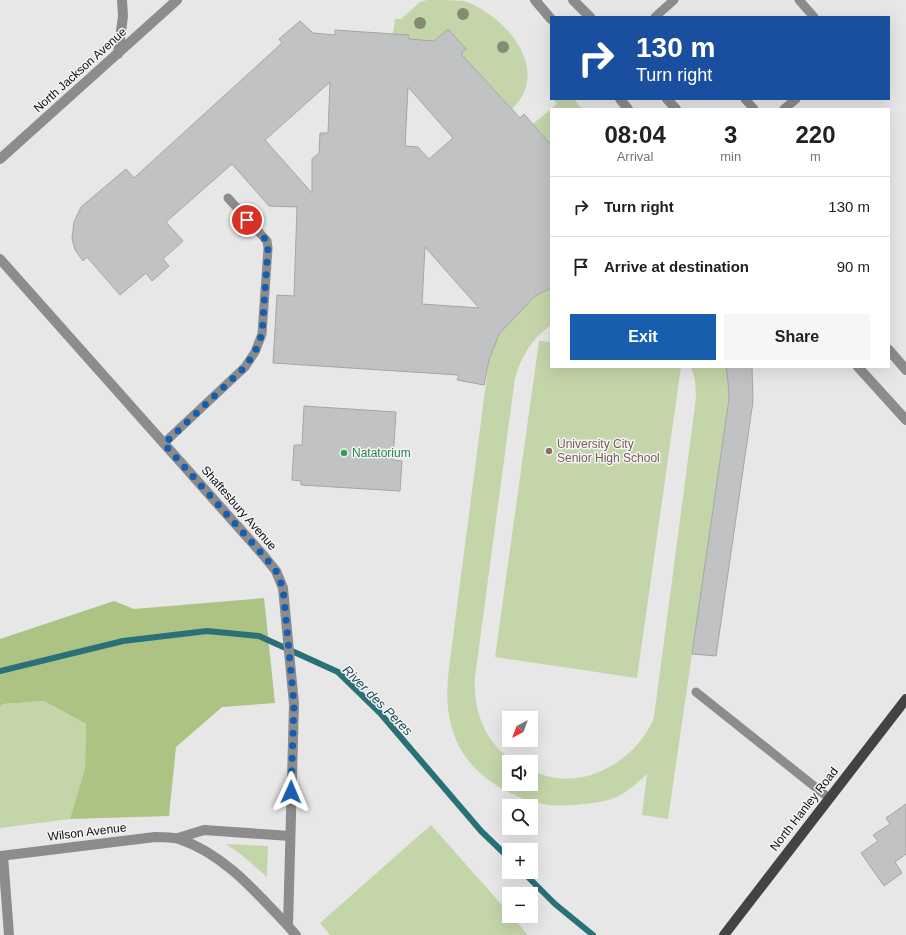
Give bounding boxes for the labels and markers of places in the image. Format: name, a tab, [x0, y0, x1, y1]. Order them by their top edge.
pin	[230, 203, 264, 237]
place label: University City Senior High School	[557, 437, 660, 465]
place label: Natatorium	[352, 446, 411, 460]
marker: University City Senior High School	[544, 446, 554, 456]
marker: Natatorium	[339, 448, 349, 458]

